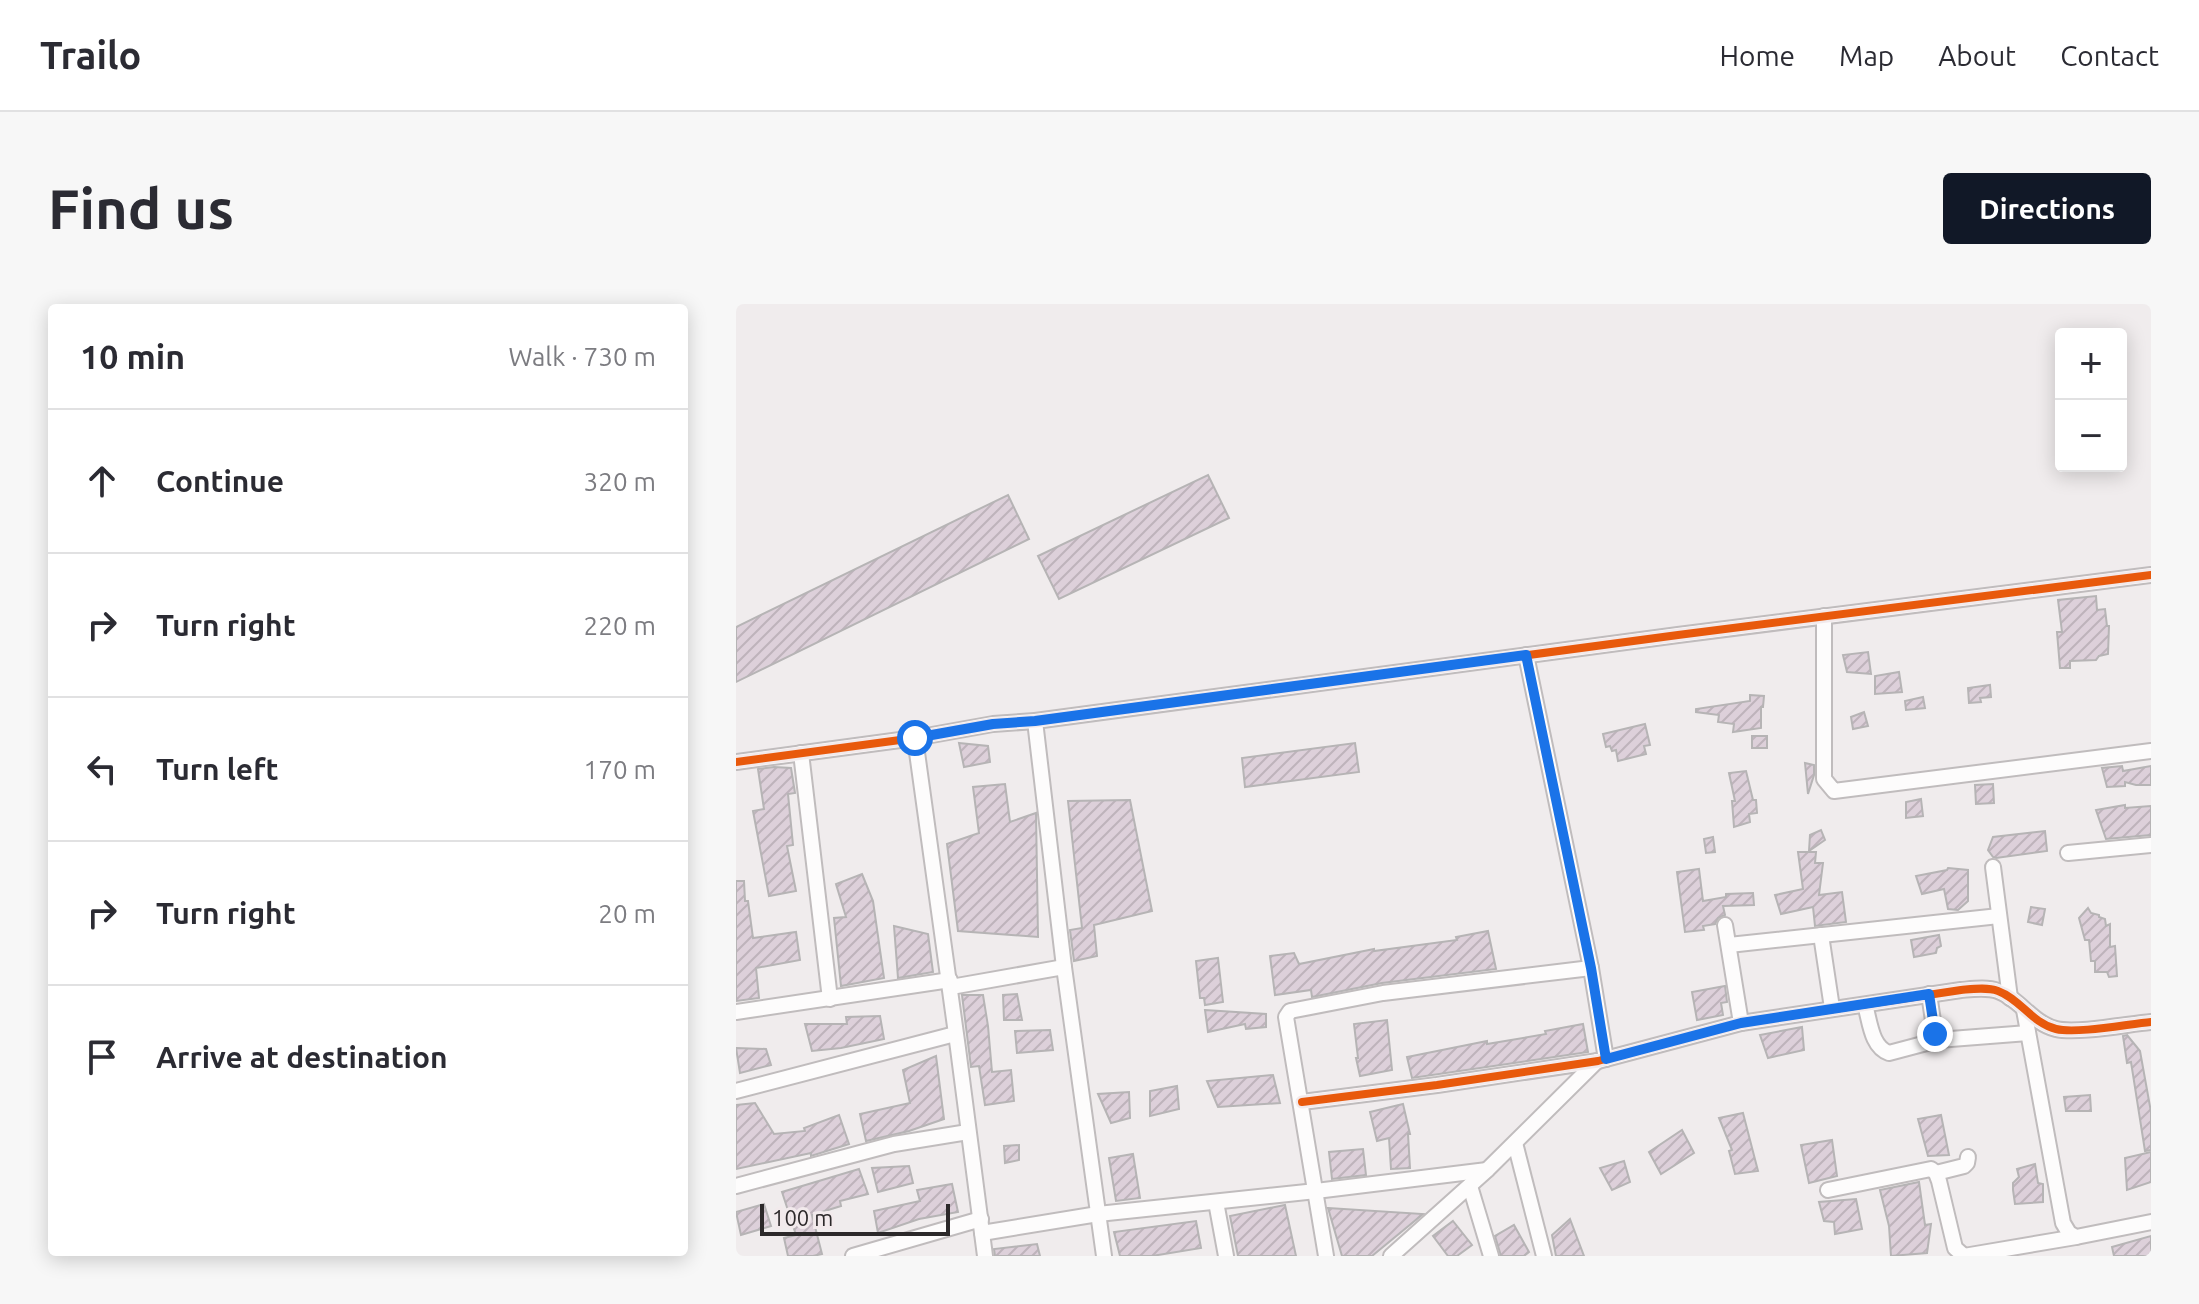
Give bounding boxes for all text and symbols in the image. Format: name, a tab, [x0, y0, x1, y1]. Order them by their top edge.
text: Trailo	[40, 34, 141, 76]
text: Home	[1720, 40, 1795, 71]
text: Map	[1839, 40, 1894, 71]
text: About	[1938, 40, 2016, 71]
text: Contact	[2060, 40, 2159, 71]
button: Directions	[1943, 173, 2151, 244]
text: Find us	[48, 177, 234, 240]
map controls	[2055, 328, 2127, 472]
button: +	[2055, 328, 2127, 400]
text: 10 min	[80, 337, 185, 375]
text: Walk · 730 m	[508, 342, 656, 371]
button: −	[2055, 400, 2127, 472]
icon: ahead	[80, 459, 124, 503]
text: Continue	[156, 464, 284, 498]
text: 320 m	[584, 467, 656, 496]
icon: right	[80, 603, 124, 647]
text: Turn right	[156, 608, 296, 642]
text: 220 m	[584, 611, 656, 640]
route start	[897, 720, 933, 756]
icon: left	[80, 747, 124, 791]
text: Turn left	[156, 752, 278, 786]
text: 170 m	[584, 755, 656, 784]
icon: right	[80, 891, 124, 935]
text: Turn right	[156, 896, 296, 930]
text: 20 m	[598, 899, 656, 928]
route end	[1917, 1016, 1953, 1052]
icon: arrive	[80, 1035, 124, 1079]
text: Arrive at destination	[156, 1040, 448, 1074]
scale bar	[760, 1200, 950, 1236]
text: 100 m	[772, 1205, 833, 1230]

